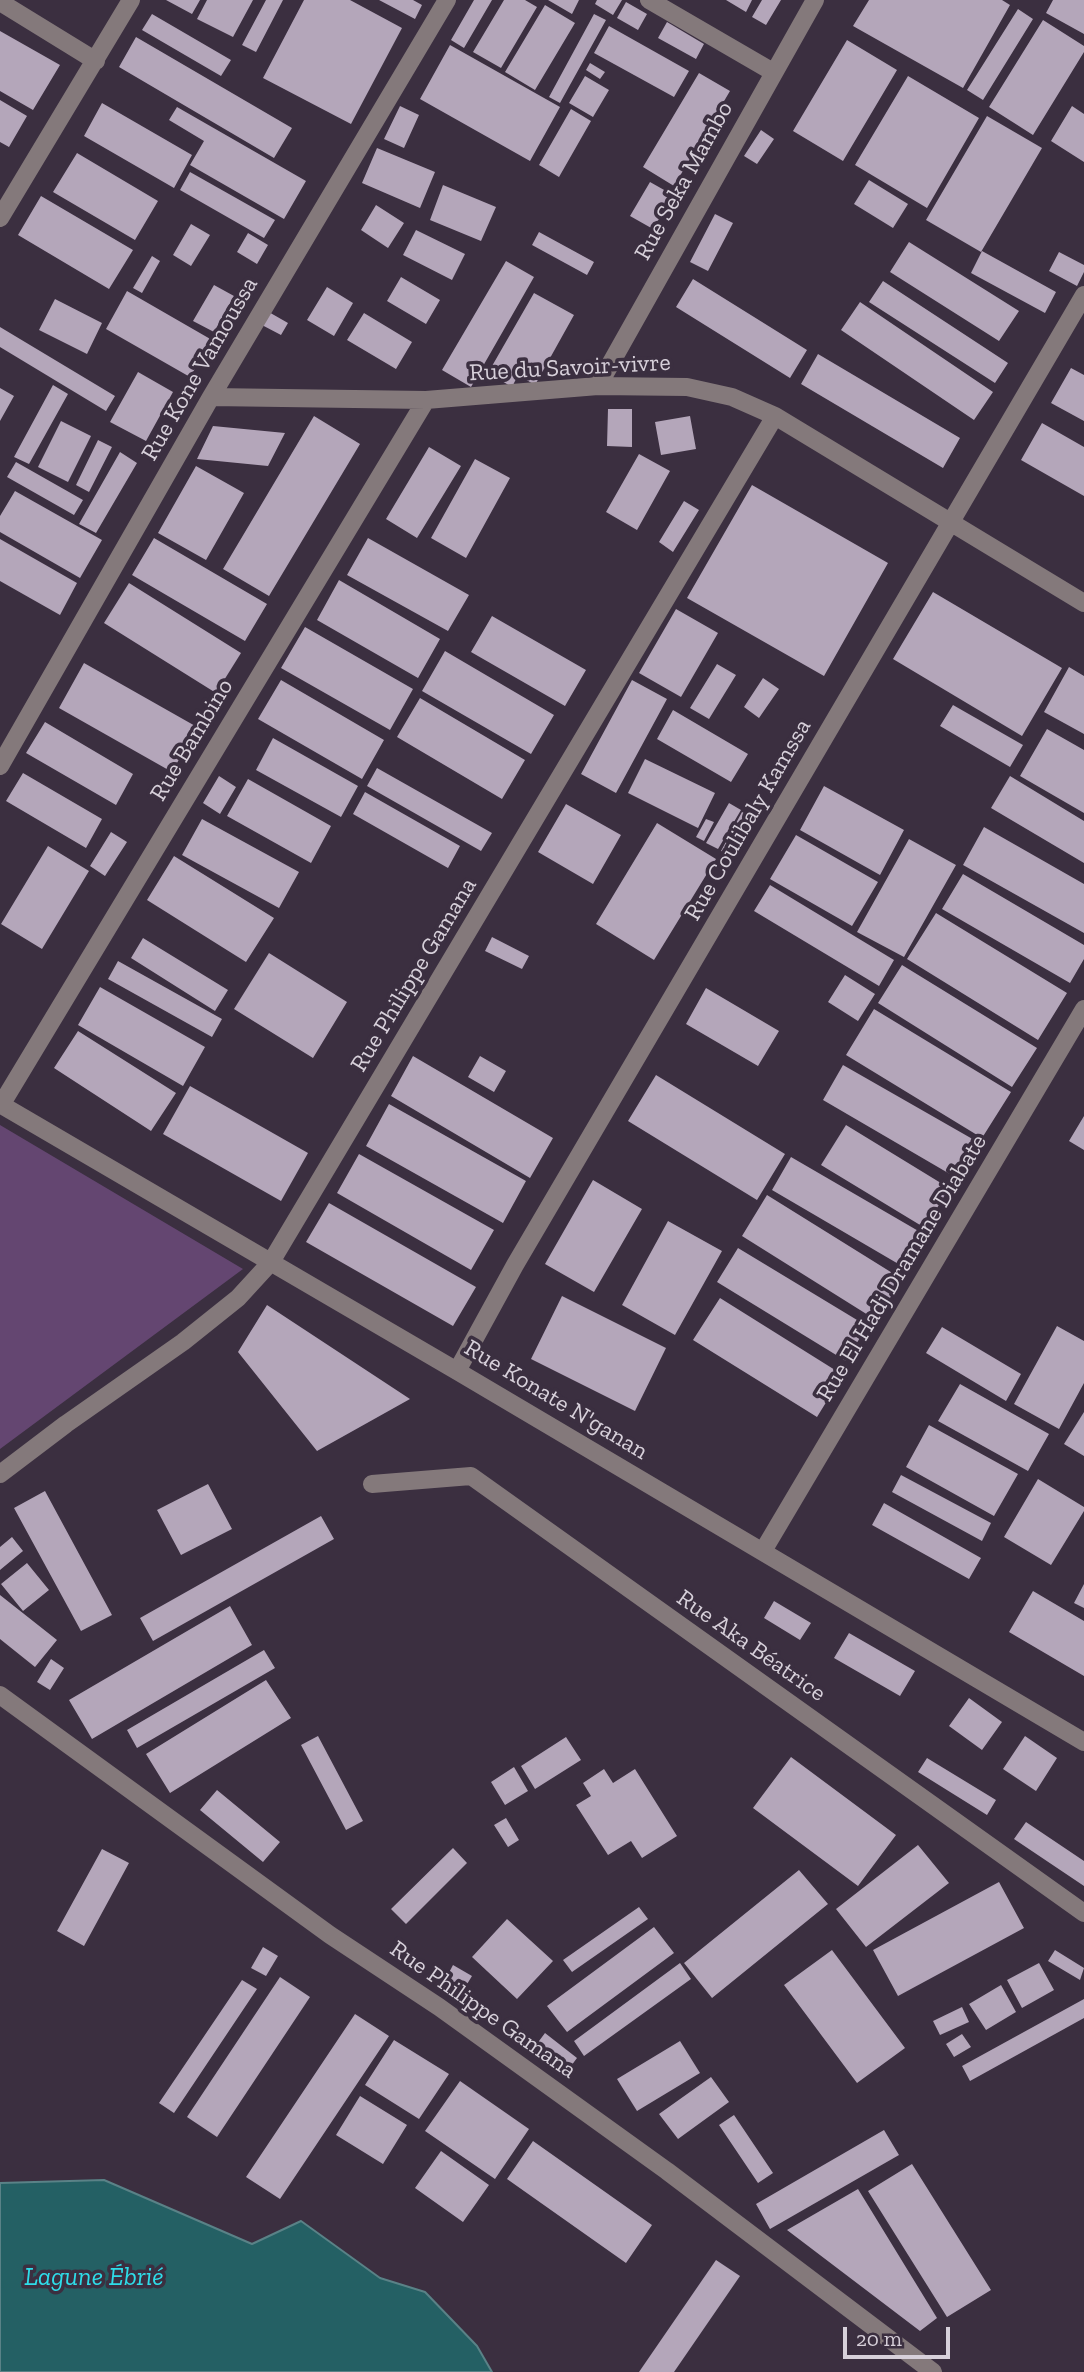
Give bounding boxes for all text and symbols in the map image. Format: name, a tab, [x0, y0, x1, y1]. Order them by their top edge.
street label: Rue Seka Mambo	[629, 97, 739, 265]
street label: Rue Kone Vamoussa	[136, 272, 264, 466]
street label: Rue du Savoir-vivre	[468, 348, 672, 388]
street label: Rue Bambino	[144, 674, 240, 806]
street label: Rue Coulibaly Kamssa	[679, 714, 817, 926]
street label: Rue Philippe Gamana	[345, 873, 483, 1077]
street label: Rue El Hadj Dramane Diabate	[811, 1129, 993, 1407]
street label: Rue Konate N'ganan	[459, 1334, 653, 1466]
street label: Rue Aka Béatrice	[671, 1584, 831, 1708]
street label: Rue Philippe Gamana	[384, 1935, 582, 2085]
water label: Lagune Ébrié	[24, 2262, 164, 2294]
scale bar	[846, 2312, 953, 2356]
text: 20 m	[856, 2326, 902, 2351]

